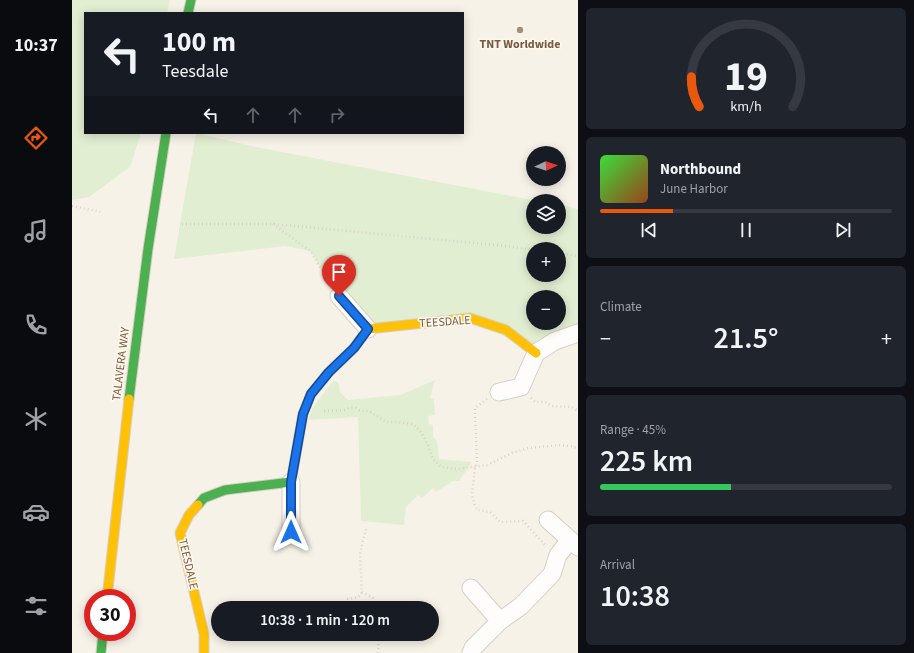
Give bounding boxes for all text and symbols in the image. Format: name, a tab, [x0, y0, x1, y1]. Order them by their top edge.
text: 100 m	[162, 22, 236, 62]
marker: TNT Worldwide	[515, 25, 525, 35]
icon: left	[96, 28, 148, 80]
text: 10:37	[14, 33, 58, 58]
place label: TNT Worldwide	[480, 36, 560, 53]
text: 19	[724, 46, 768, 106]
text: Teesdale	[162, 59, 228, 84]
text: km/h	[730, 95, 762, 116]
icon: left	[200, 104, 222, 126]
icon: ahead	[242, 104, 264, 126]
icon: ahead	[284, 104, 306, 126]
icon: right	[326, 104, 348, 126]
icon: directions	[22, 124, 50, 152]
north arrow	[526, 146, 566, 186]
map controls	[526, 146, 566, 330]
text: Northbound	[660, 159, 741, 180]
text: June Harbor	[660, 180, 728, 198]
button: layers	[526, 194, 566, 234]
icon: music	[22, 217, 50, 245]
icon: previous	[638, 219, 660, 241]
icon: pause	[735, 219, 757, 241]
icon: next	[832, 219, 854, 241]
button: +	[526, 242, 566, 282]
pin	[322, 255, 356, 296]
icon: arrive	[328, 261, 350, 283]
button: −	[526, 290, 566, 330]
text: Climate	[600, 298, 642, 316]
icon: phone	[22, 311, 50, 339]
street label: TEESDALE	[419, 312, 471, 332]
text: 21.5°	[714, 317, 778, 360]
text: −	[600, 323, 611, 355]
text: +	[881, 323, 892, 355]
street label: TALAVERA WAY	[108, 326, 134, 402]
icon: climate	[22, 405, 50, 433]
text: Range · 45%	[600, 421, 666, 439]
text: 225 km	[600, 440, 693, 483]
icon: car	[22, 498, 50, 526]
position arrow	[270, 511, 312, 553]
street label: TEESDALE	[174, 537, 202, 591]
text: Arrival	[600, 556, 635, 574]
text: 10:38	[600, 575, 670, 618]
speed limit sign: 30	[84, 589, 136, 641]
icon: filters	[22, 592, 50, 620]
text: 10:38 · 1 min · 120 m	[260, 610, 390, 631]

